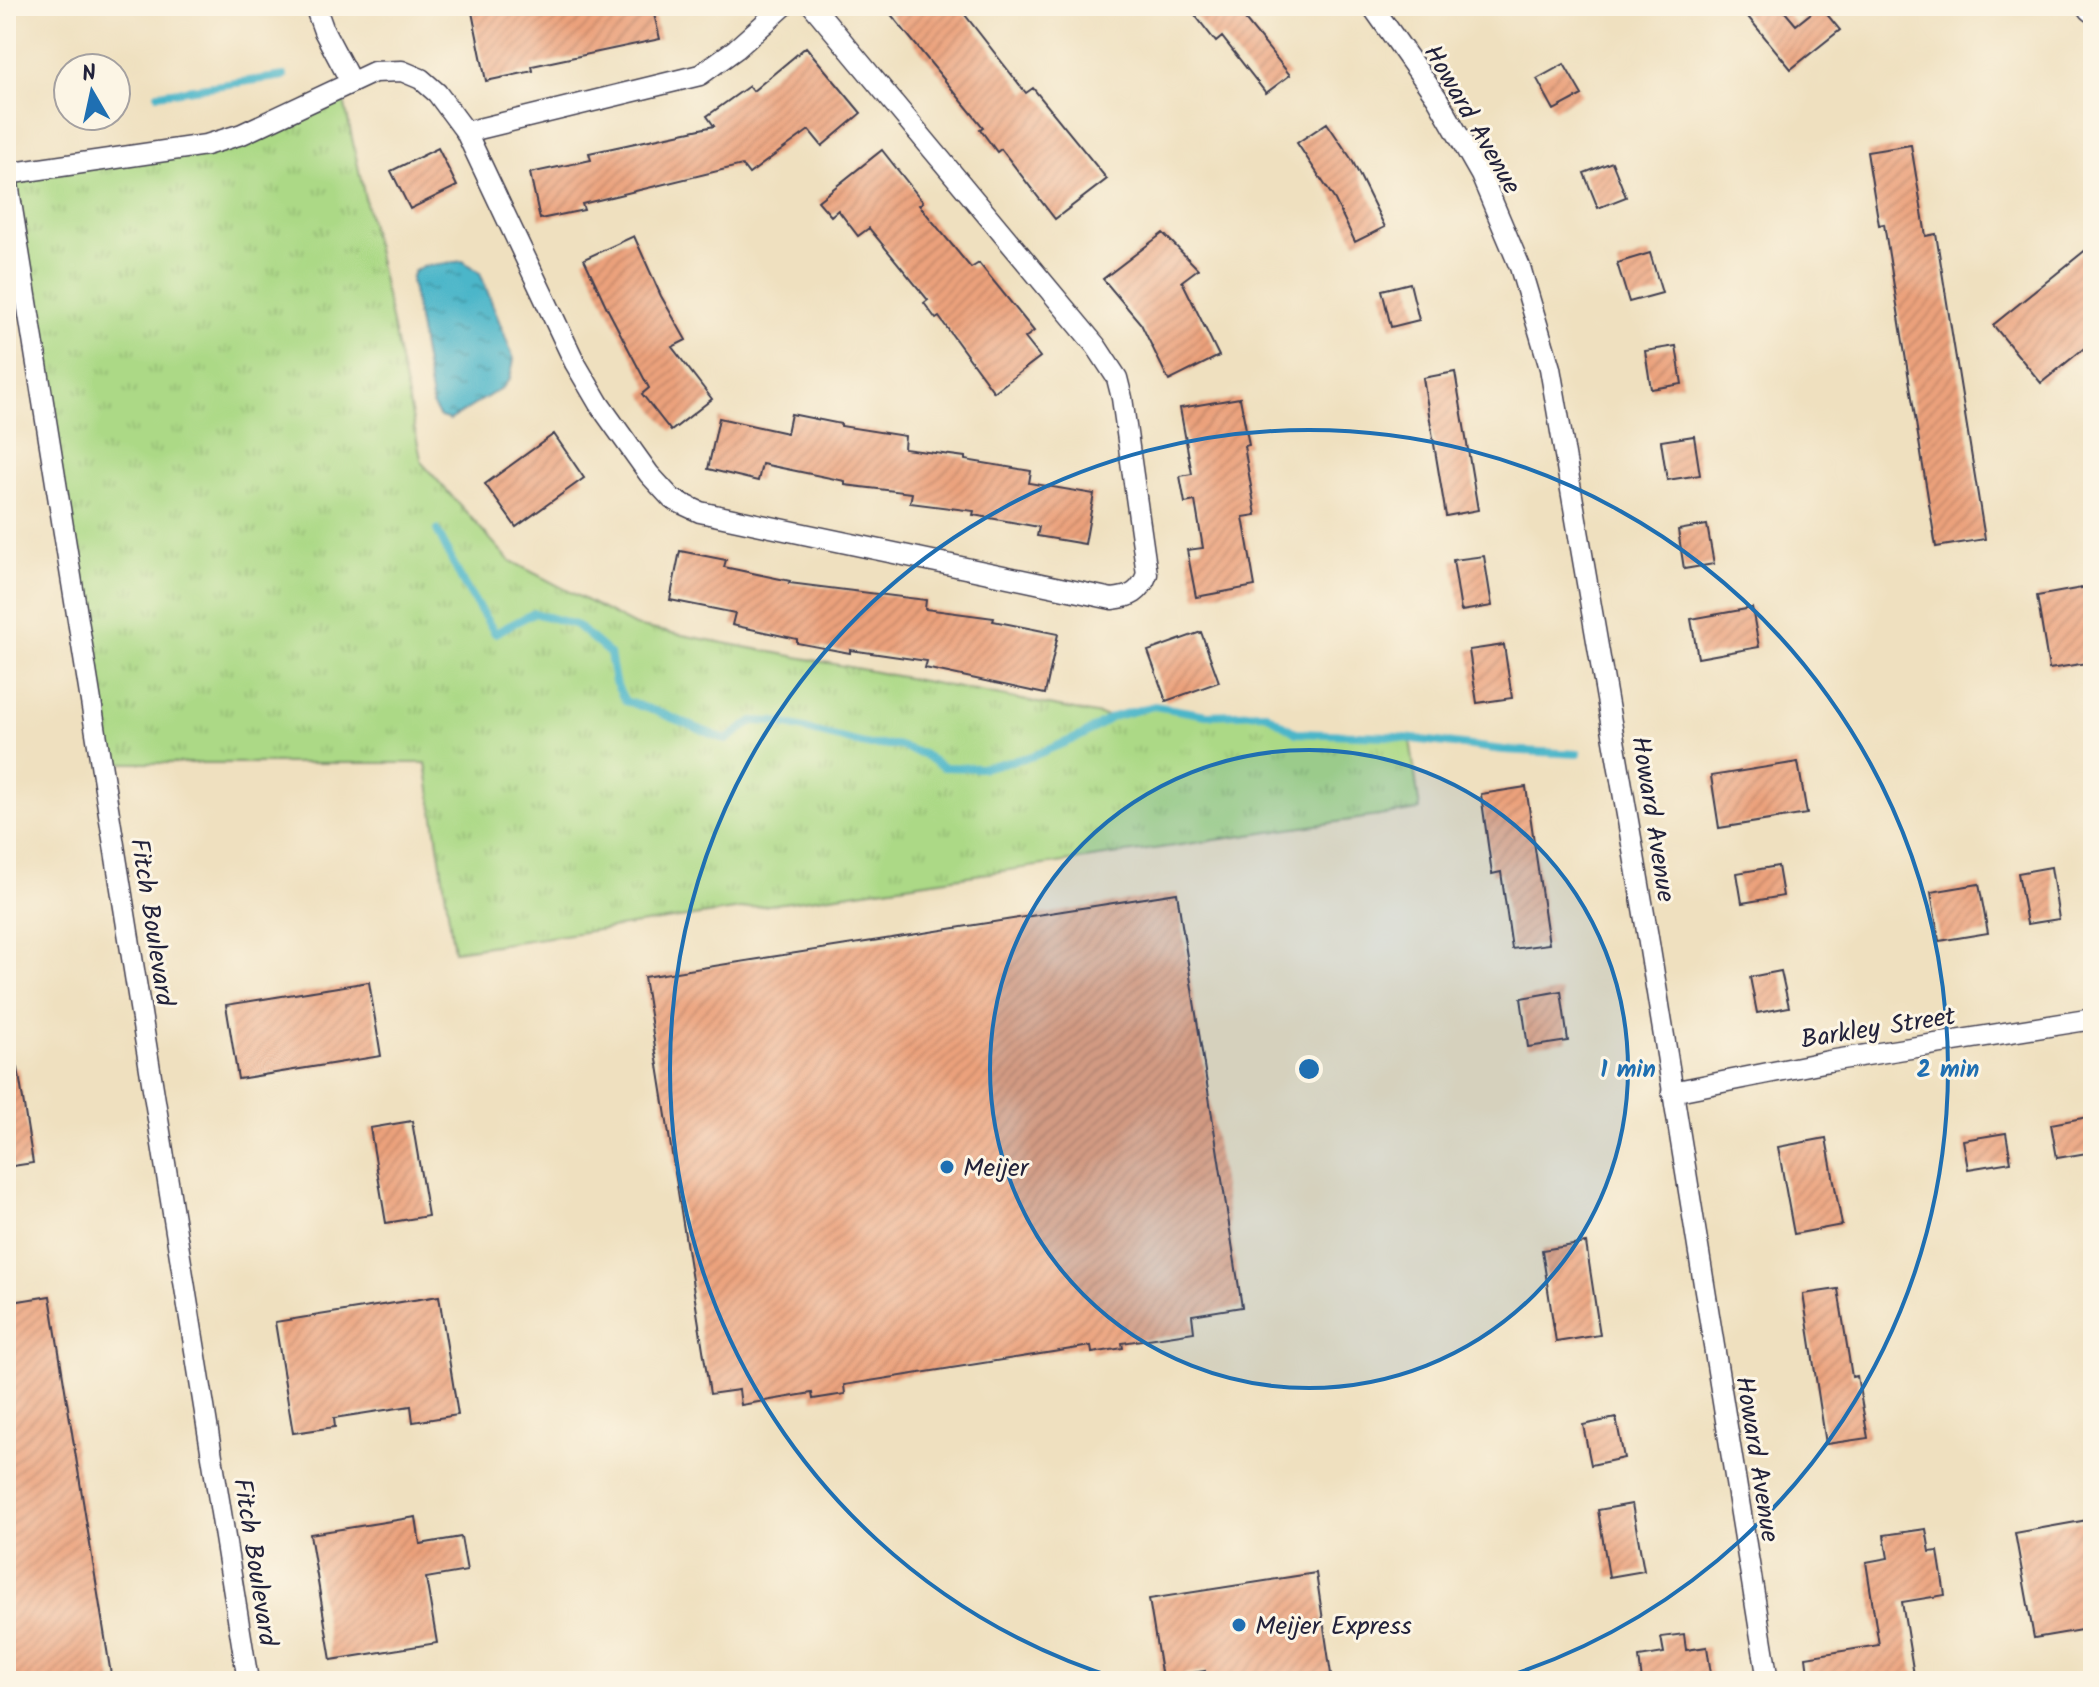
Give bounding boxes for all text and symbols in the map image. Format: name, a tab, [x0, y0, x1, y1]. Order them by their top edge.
street label: Howard Avenue	[1411, 37, 1531, 203]
north arrow	[52, 52, 132, 132]
text: N	[80, 56, 99, 93]
street label: Howard Avenue	[1618, 733, 1686, 906]
street label: Fitch Boulevard	[117, 835, 185, 1010]
street label: Barkley Street	[1798, 996, 1960, 1062]
text: 1 min	[1600, 1051, 1656, 1090]
text: 2 min	[1917, 1051, 1979, 1090]
centre of rings	[1295, 1055, 1323, 1083]
place label: Meijer	[963, 1148, 1030, 1190]
marker: Meijer	[938, 1158, 956, 1176]
street label: Howard Avenue	[1722, 1373, 1790, 1546]
street label: Fitch Boulevard	[220, 1475, 288, 1650]
place label: Meijer Express	[1255, 1606, 1412, 1648]
marker: Meijer Express	[1230, 1616, 1248, 1634]

